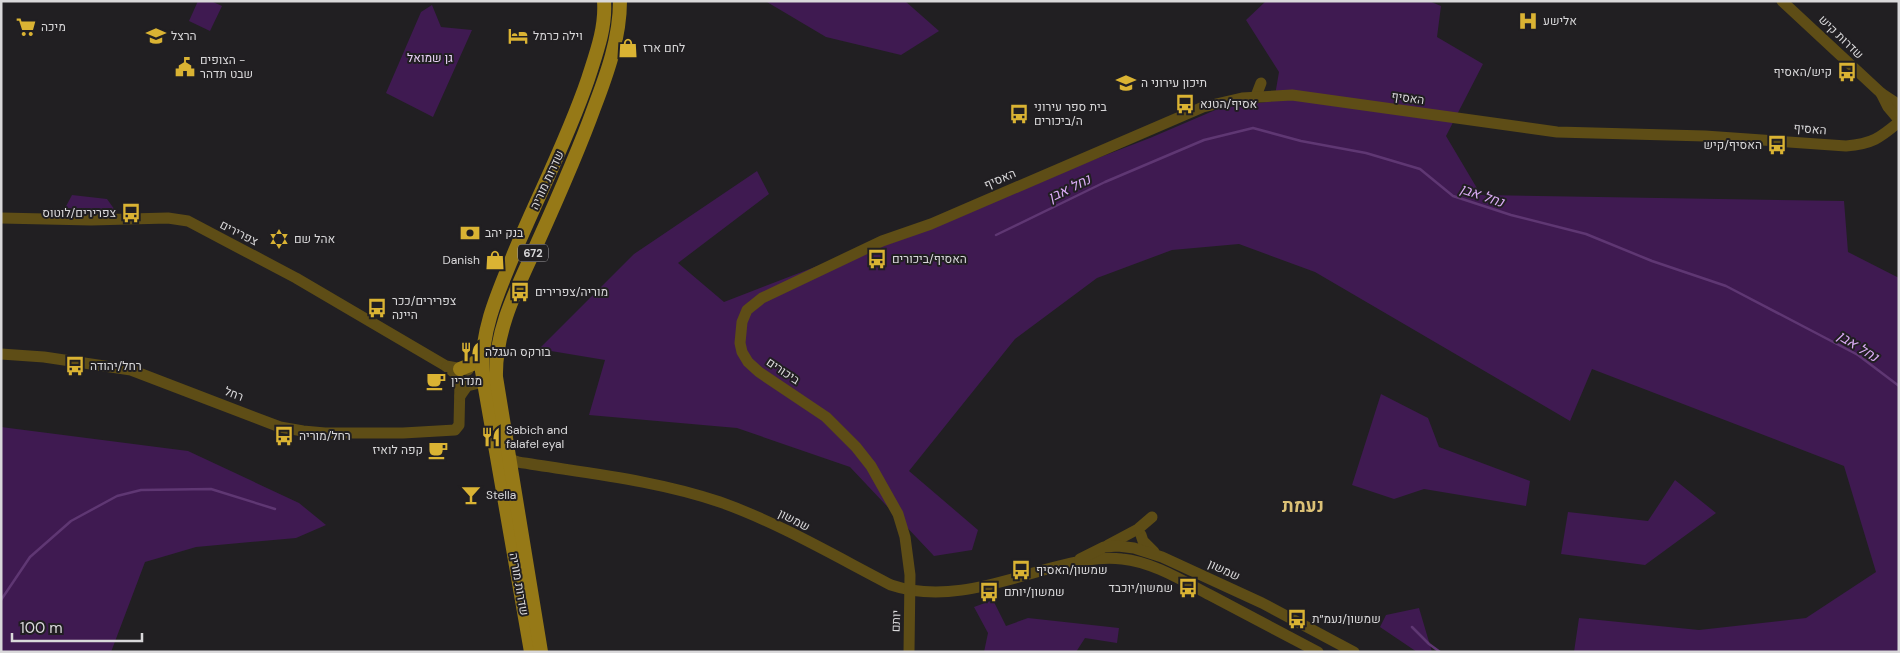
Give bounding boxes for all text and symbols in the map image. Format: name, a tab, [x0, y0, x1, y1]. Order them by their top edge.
hospital icon: אלישע	[1517, 10, 1539, 32]
street label: שדרות קיש	[1815, 12, 1867, 62]
place label: אלישע	[1543, 13, 1577, 29]
supermarket icon: מיכה	[15, 16, 37, 38]
place label: מיכה	[41, 19, 66, 35]
school or university icon: הרצל	[145, 25, 167, 47]
hotel icon: וילה כרמל	[507, 25, 529, 47]
place label: הרצל	[171, 28, 197, 44]
place label: וילה כרמל	[533, 28, 583, 44]
shop icon: לחם ארז	[617, 37, 639, 59]
place label: לחם ארז	[643, 40, 685, 56]
park label: גן שמואל	[407, 50, 453, 66]
place label: הצופים - שבט תדהר	[200, 52, 253, 82]
public building icon: הצופים - שבט תדהר	[174, 56, 196, 78]
bus stop icon: קיש/האסיף	[1836, 61, 1858, 83]
place label: קיש/האסיף	[1774, 64, 1832, 80]
school or university icon: תיכון עירוני ה	[1115, 72, 1137, 94]
place label: תיכון עירוני ה	[1141, 75, 1207, 91]
street label: האסיף	[1390, 88, 1426, 108]
bus stop icon: אסיף/הטנא	[1174, 93, 1196, 115]
place label: אסיף/הטנא	[1200, 96, 1258, 112]
place label: בית ספר עירוני ה/ביכורים	[1034, 99, 1108, 129]
bus stop icon: בית ספר עירוני ה/ביכורים	[1008, 103, 1030, 125]
street label: האסיף	[1793, 120, 1827, 138]
bus stop icon: האסיף/קיש	[1766, 134, 1788, 156]
place label: האסיף/קיש	[1704, 137, 1762, 153]
street label: שדרות מוריה	[526, 148, 568, 212]
street label: האסיף	[982, 165, 1018, 193]
water label: נחל אבן	[1045, 170, 1094, 206]
water label: נחל אבן	[1458, 179, 1507, 211]
bus stop icon: צפרירים/לוטוס	[120, 202, 142, 224]
place label: צפרירים/לוטוס	[42, 205, 116, 221]
street label: צפרירים	[217, 217, 261, 250]
bank icon: בנק יהב	[459, 222, 481, 244]
place label: בנק יהב	[485, 225, 524, 241]
synagogue icon: אהל שם	[268, 228, 290, 250]
place label: אהל שם	[294, 231, 336, 247]
road number: 672	[518, 244, 548, 262]
bus stop icon: האסיף/ביכורים	[866, 248, 888, 270]
shop icon: Danish	[484, 249, 506, 271]
place label: האסיף/ביכורים	[892, 251, 967, 267]
place label: Danish	[443, 252, 480, 268]
bus stop icon: מוריה/צפרירים	[509, 281, 531, 303]
place label: מוריה/צפרירים	[535, 284, 608, 300]
place label: צפרירים/ככר היינה	[392, 293, 457, 323]
bus stop icon: צפרירים/ככר היינה	[366, 297, 388, 319]
water label: נחל אבן	[1834, 326, 1883, 366]
restaurant icon: בורקס העגלה	[459, 341, 481, 363]
place label: בורקס העגלה	[485, 344, 552, 360]
street label: ביכורים	[763, 354, 803, 388]
bus stop icon: רחל/יהודה	[64, 355, 86, 377]
place label: רחל/יהודה	[90, 358, 142, 374]
cafe icon: מנדרין	[425, 370, 447, 392]
place label: מנדרין	[451, 373, 482, 389]
street label: רחל	[222, 383, 246, 405]
place label: Sabich and falafel eyal	[506, 422, 568, 452]
bus stop icon: רחל/מוריה	[273, 425, 295, 447]
restaurant icon: Sabich and falafel eyal	[480, 426, 502, 448]
place label: רחל/מוריה	[299, 428, 351, 444]
cafe icon: קפה לואיז	[427, 439, 449, 461]
place label: קפה לואיז	[373, 442, 423, 458]
bar icon: Stella	[460, 484, 482, 506]
place label: Stella	[486, 487, 516, 503]
district label: נעמת	[1282, 494, 1324, 518]
street label: שמשון	[775, 505, 813, 535]
street label: שדרות מוריה	[506, 551, 532, 617]
street label: שמשון	[1205, 556, 1243, 584]
bus stop icon: שמשון/האסיף	[1010, 559, 1032, 581]
place label: שמשון/האסיף	[1036, 562, 1108, 578]
bus stop icon: שמשון/יוכבד	[1177, 577, 1199, 599]
place label: שמשון/יוכבד	[1108, 580, 1173, 596]
bus stop icon: שמשון/יותם	[978, 581, 1000, 603]
place label: שמשון/יותם	[1004, 584, 1065, 600]
bus stop icon: שמשון/נעמ״ת	[1286, 608, 1308, 630]
scale bar	[12, 610, 142, 642]
street label: יותם	[888, 610, 904, 632]
place label: שמשון/נעמ״ת	[1312, 611, 1381, 627]
text: 100 m	[20, 618, 63, 638]

